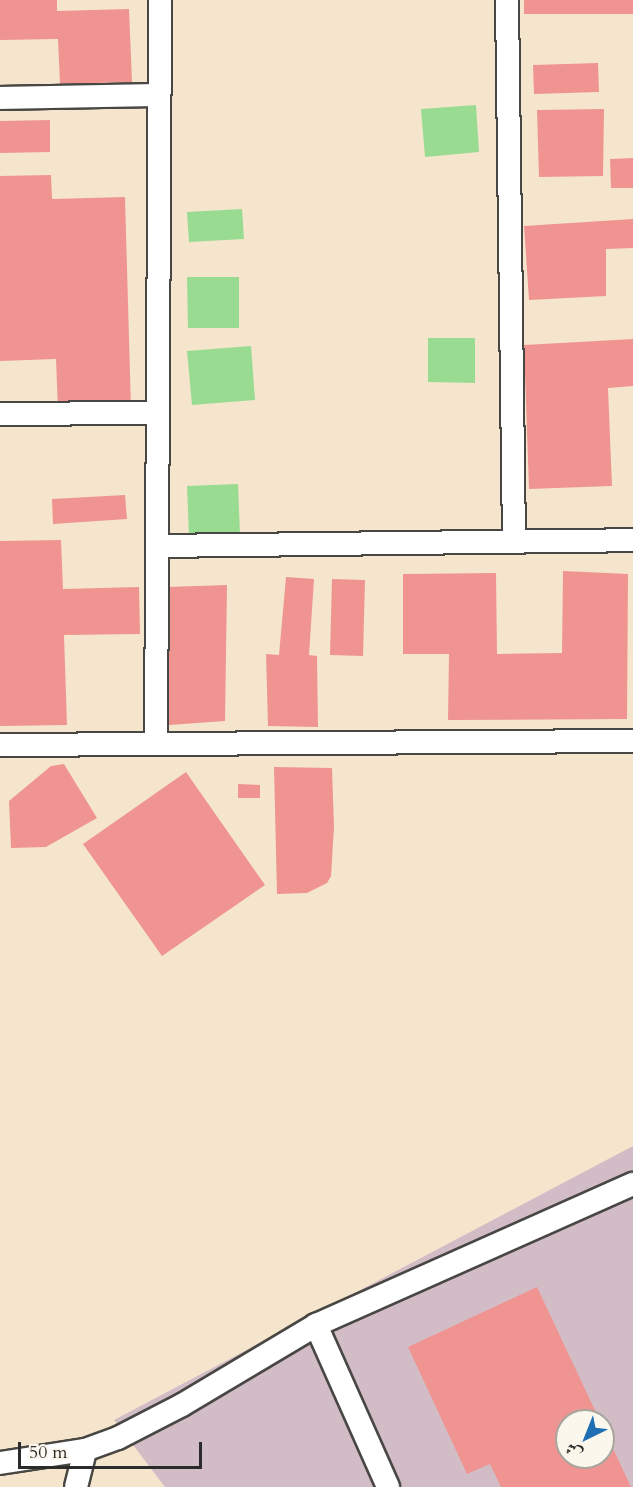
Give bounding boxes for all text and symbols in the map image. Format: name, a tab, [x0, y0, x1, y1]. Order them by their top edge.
north arrow	[555, 1409, 615, 1469]
scale bar	[21, 1430, 206, 1468]
text: ش	[561, 1437, 587, 1464]
text: 50 m	[29, 1440, 68, 1465]

